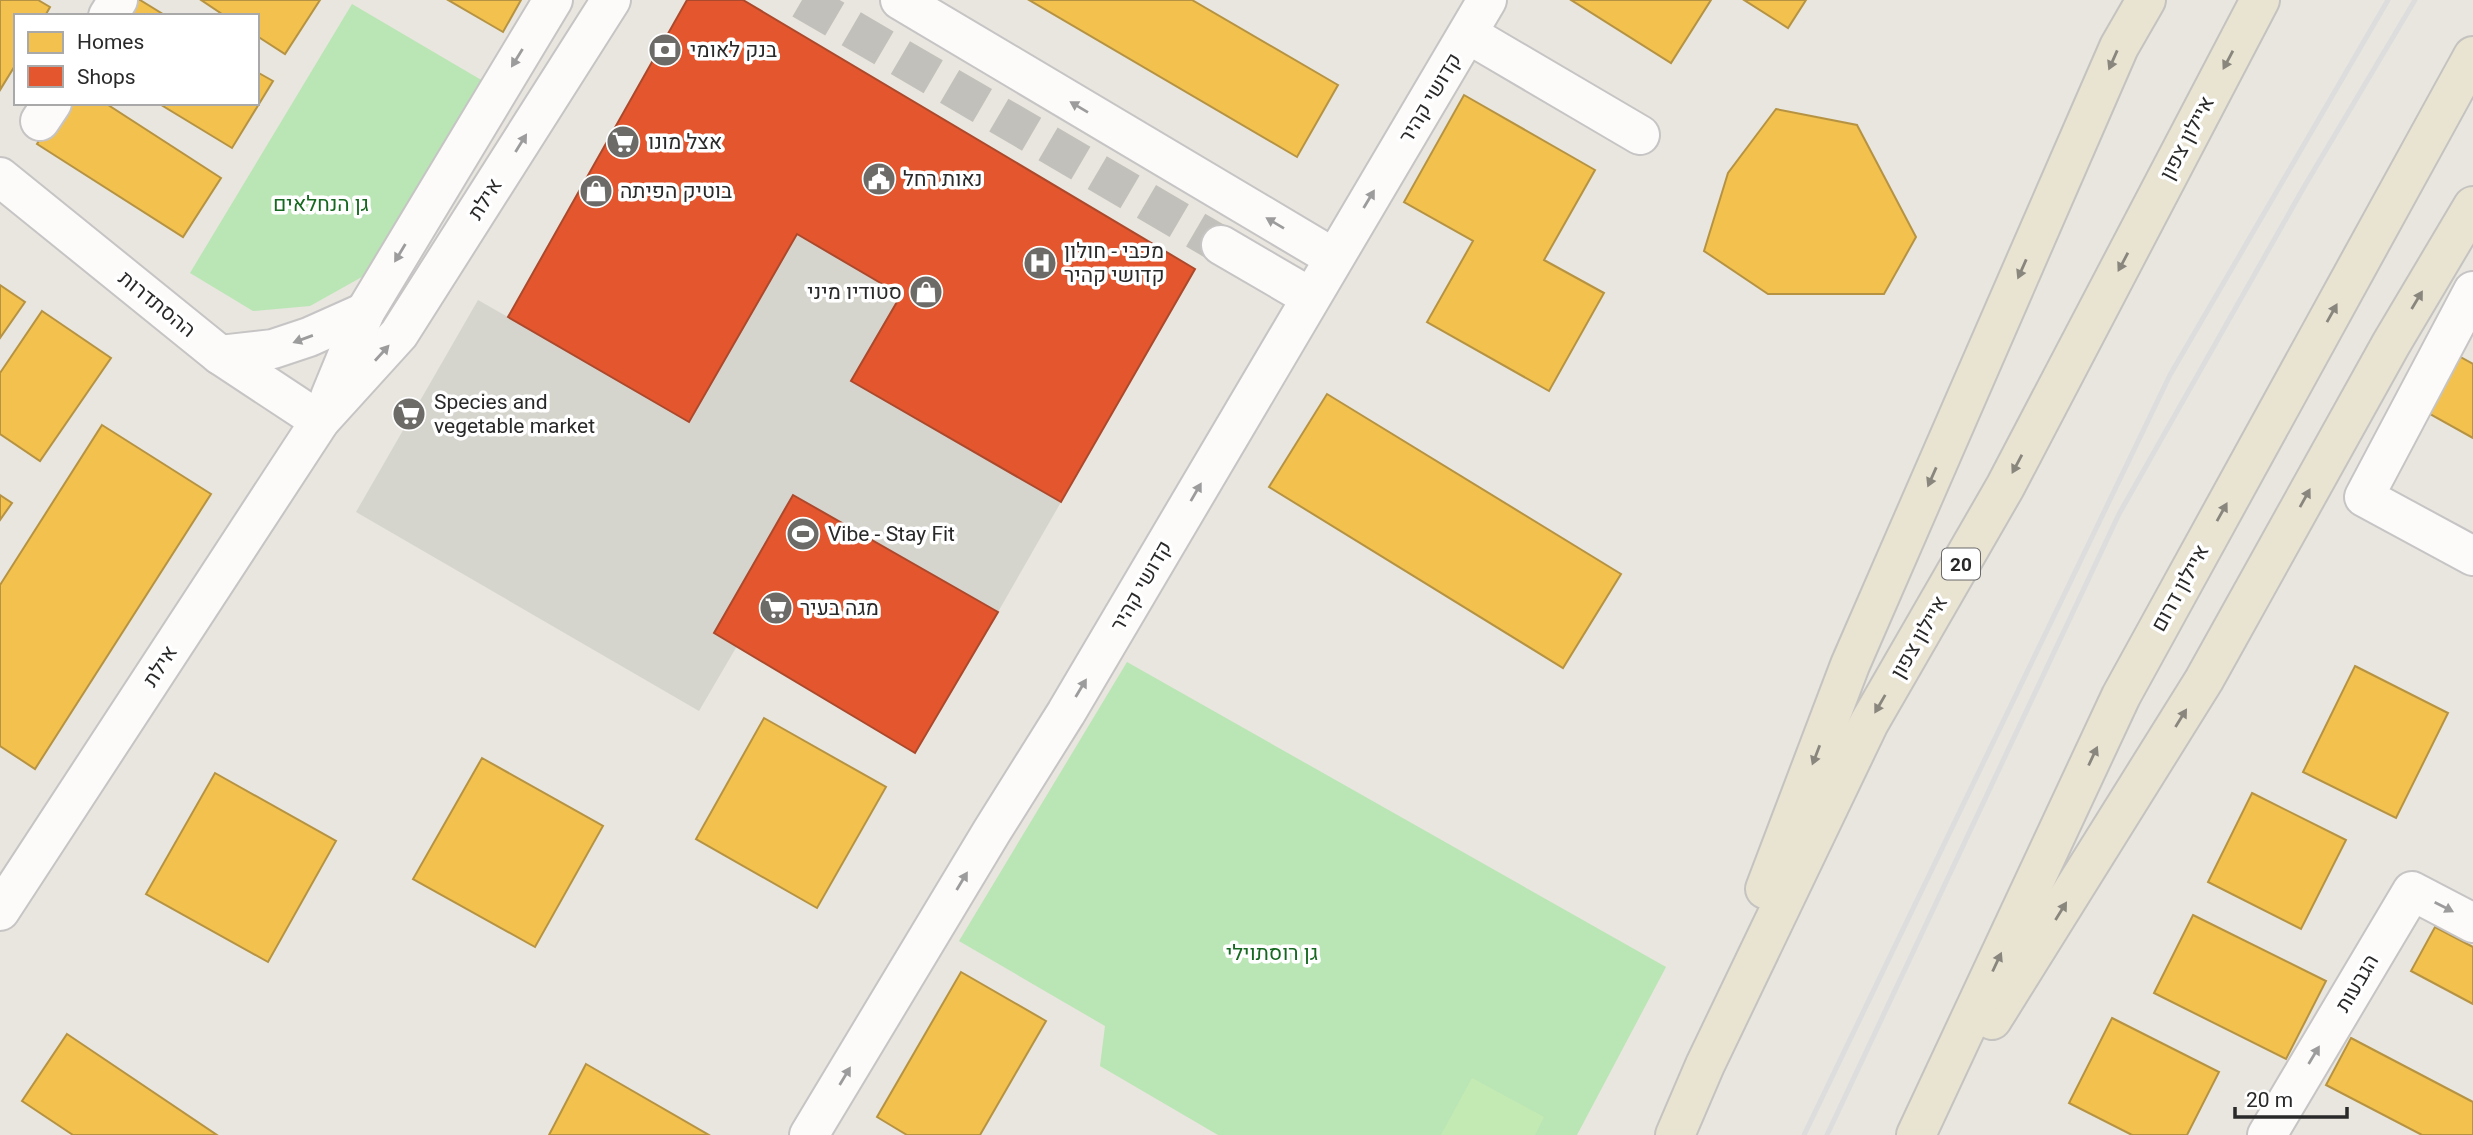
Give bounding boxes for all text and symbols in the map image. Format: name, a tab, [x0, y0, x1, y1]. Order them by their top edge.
legend	[14, 14, 259, 105]
text: Homes	[77, 30, 144, 54]
bank icon: בנק לאומי	[646, 31, 684, 69]
place label: בנק לאומי	[690, 38, 777, 62]
one-way arrow	[511, 49, 523, 68]
street label: קדושי קהיר	[1394, 49, 1466, 147]
one-way arrow	[2108, 50, 2119, 71]
one-way arrow	[2222, 51, 2234, 70]
text: Shops	[77, 65, 136, 89]
street label: איילון צפון	[2155, 92, 2219, 184]
one-way arrow	[1070, 100, 1089, 113]
supermarket icon: אצל מונו	[604, 123, 642, 161]
place label: אצל מונו	[648, 130, 722, 154]
one-way arrow	[514, 133, 527, 152]
public building icon: נאות רחל	[860, 160, 898, 198]
place label: נאות רחל	[903, 167, 982, 191]
shop icon: בוטיק הפיתה	[577, 172, 615, 210]
street label: אילת	[463, 174, 507, 224]
place label: בוטיק הפיתה	[620, 179, 732, 203]
one-way arrow	[1362, 190, 1375, 209]
park label: גן הנחלאים	[273, 192, 369, 216]
one-way arrow	[1265, 216, 1284, 229]
place label: מכבי - חולון קדושי קהיר	[1064, 239, 1164, 287]
one-way arrow	[394, 244, 406, 263]
hospital icon: מכבי - חולון קדושי קהיר	[1021, 244, 1059, 282]
one-way arrow	[2117, 252, 2128, 272]
one-way arrow	[2017, 258, 2028, 279]
street label: ההסתדרות	[114, 266, 200, 342]
shop icon: סטודיו מיני	[907, 273, 945, 311]
place label: סטודיו מיני	[807, 280, 902, 304]
one-way arrow	[2411, 291, 2423, 310]
one-way arrow	[2326, 303, 2338, 322]
one-way arrow	[292, 334, 313, 345]
one-way arrow	[374, 345, 390, 362]
place label: Species and vegetable market	[434, 390, 595, 438]
supermarket icon: Species and vegetable market	[390, 395, 428, 433]
one-way arrow	[2011, 454, 2023, 474]
one-way arrow	[1926, 467, 1937, 488]
one-way arrow	[1190, 482, 1203, 501]
one-way arrow	[2299, 489, 2311, 508]
one-way arrow	[2216, 502, 2228, 522]
sports icon: Vibe - Stay Fit	[784, 515, 822, 553]
place label: Vibe - Stay Fit	[828, 522, 955, 546]
street label: קדושי קהיר	[1105, 537, 1177, 635]
street label: איילון דרום	[2146, 541, 2214, 635]
road number: 20	[1942, 548, 1980, 580]
supermarket icon: מגה בעיר	[757, 589, 795, 627]
street label: איילון צפון	[1886, 591, 1952, 683]
place label: מגה בעיר	[800, 596, 879, 620]
street label: אילת	[138, 641, 182, 691]
one-way arrow	[1075, 678, 1087, 697]
one-way arrow	[1874, 694, 1886, 714]
one-way arrow	[2174, 708, 2187, 727]
one-way arrow	[1810, 744, 1821, 765]
one-way arrow	[2087, 746, 2099, 766]
one-way arrow	[955, 872, 968, 891]
one-way arrow	[2054, 901, 2067, 920]
one-way arrow	[2434, 902, 2454, 913]
park label: גן רוסתוילי	[1226, 941, 1318, 965]
street label: הגבעות	[2330, 950, 2384, 1016]
one-way arrow	[1991, 952, 2002, 972]
one-way arrow	[2308, 1046, 2321, 1065]
one-way arrow	[838, 1067, 851, 1086]
scale bar	[2235, 1076, 2347, 1120]
text: 20 m	[2246, 1088, 2293, 1112]

